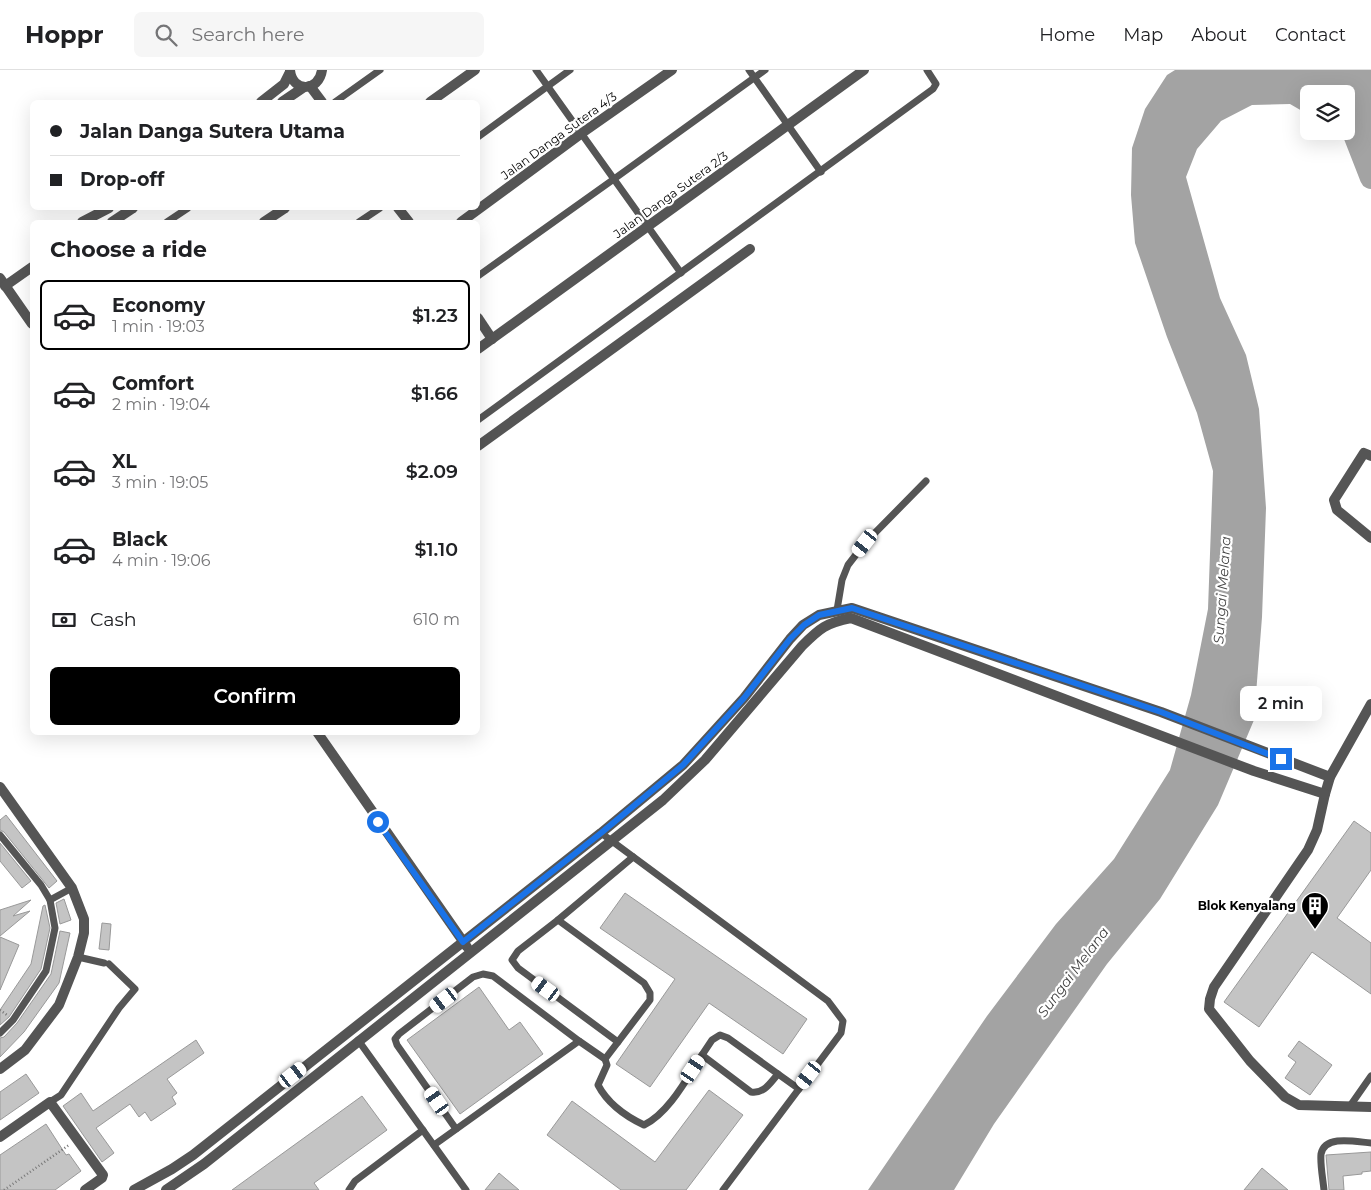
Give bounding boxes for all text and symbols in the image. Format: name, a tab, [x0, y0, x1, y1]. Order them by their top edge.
search box	[134, 12, 484, 57]
text: Hoppr	[25, 20, 104, 49]
icon: search	[152, 21, 180, 49]
text: Search here	[192, 23, 305, 46]
text: Home	[1039, 24, 1095, 46]
text: Map	[1123, 24, 1163, 46]
text: About	[1191, 24, 1247, 46]
text: Contact	[1275, 24, 1346, 46]
map controls	[1300, 85, 1355, 140]
button: layers	[1300, 85, 1355, 140]
street label: Jalan Danga Sutera 4/3	[497, 89, 620, 183]
text: Jalan Danga Sutera Utama	[80, 120, 345, 143]
street label: Jalan Danga Sutera 2/3	[610, 148, 731, 242]
text: Drop-off	[80, 168, 164, 191]
text: Choose a ride	[50, 236, 207, 263]
icon: car	[52, 293, 97, 338]
text: Economy	[112, 294, 205, 317]
text: $1.23	[412, 304, 458, 327]
text: 1 min · 19:03	[112, 317, 205, 336]
icon: car	[52, 371, 97, 416]
text: Comfort	[112, 372, 194, 395]
text: $1.66	[411, 382, 458, 405]
text: 2 min · 19:04	[112, 395, 210, 414]
icon: car	[52, 449, 97, 494]
text: XL	[112, 450, 137, 473]
text: $2.09	[406, 460, 458, 483]
text: 3 min · 19:05	[112, 473, 208, 492]
icon: car	[52, 527, 97, 572]
car	[849, 527, 880, 559]
text: Black	[112, 528, 168, 551]
water label: Sungai Melana	[1209, 535, 1235, 645]
text: $1.10	[415, 538, 458, 561]
text: 4 min · 19:06	[112, 551, 211, 570]
icon: cash	[50, 606, 78, 634]
text: Cash	[90, 608, 137, 631]
text: 610 m	[413, 610, 460, 629]
button: Confirm	[50, 667, 460, 725]
callout: 2 min	[1240, 686, 1322, 722]
text: 2 min	[1258, 694, 1304, 713]
route end	[1270, 748, 1292, 770]
route start	[367, 811, 389, 833]
building icon: Blok Kenyalang	[1300, 891, 1330, 930]
place label: Blok Kenyalang	[1198, 898, 1296, 913]
water label: Sungai Melana	[1033, 923, 1113, 1021]
car	[529, 974, 562, 1004]
car	[427, 985, 460, 1015]
car	[678, 1052, 707, 1086]
car	[793, 1059, 824, 1091]
car	[276, 1060, 309, 1090]
car	[422, 1084, 451, 1118]

